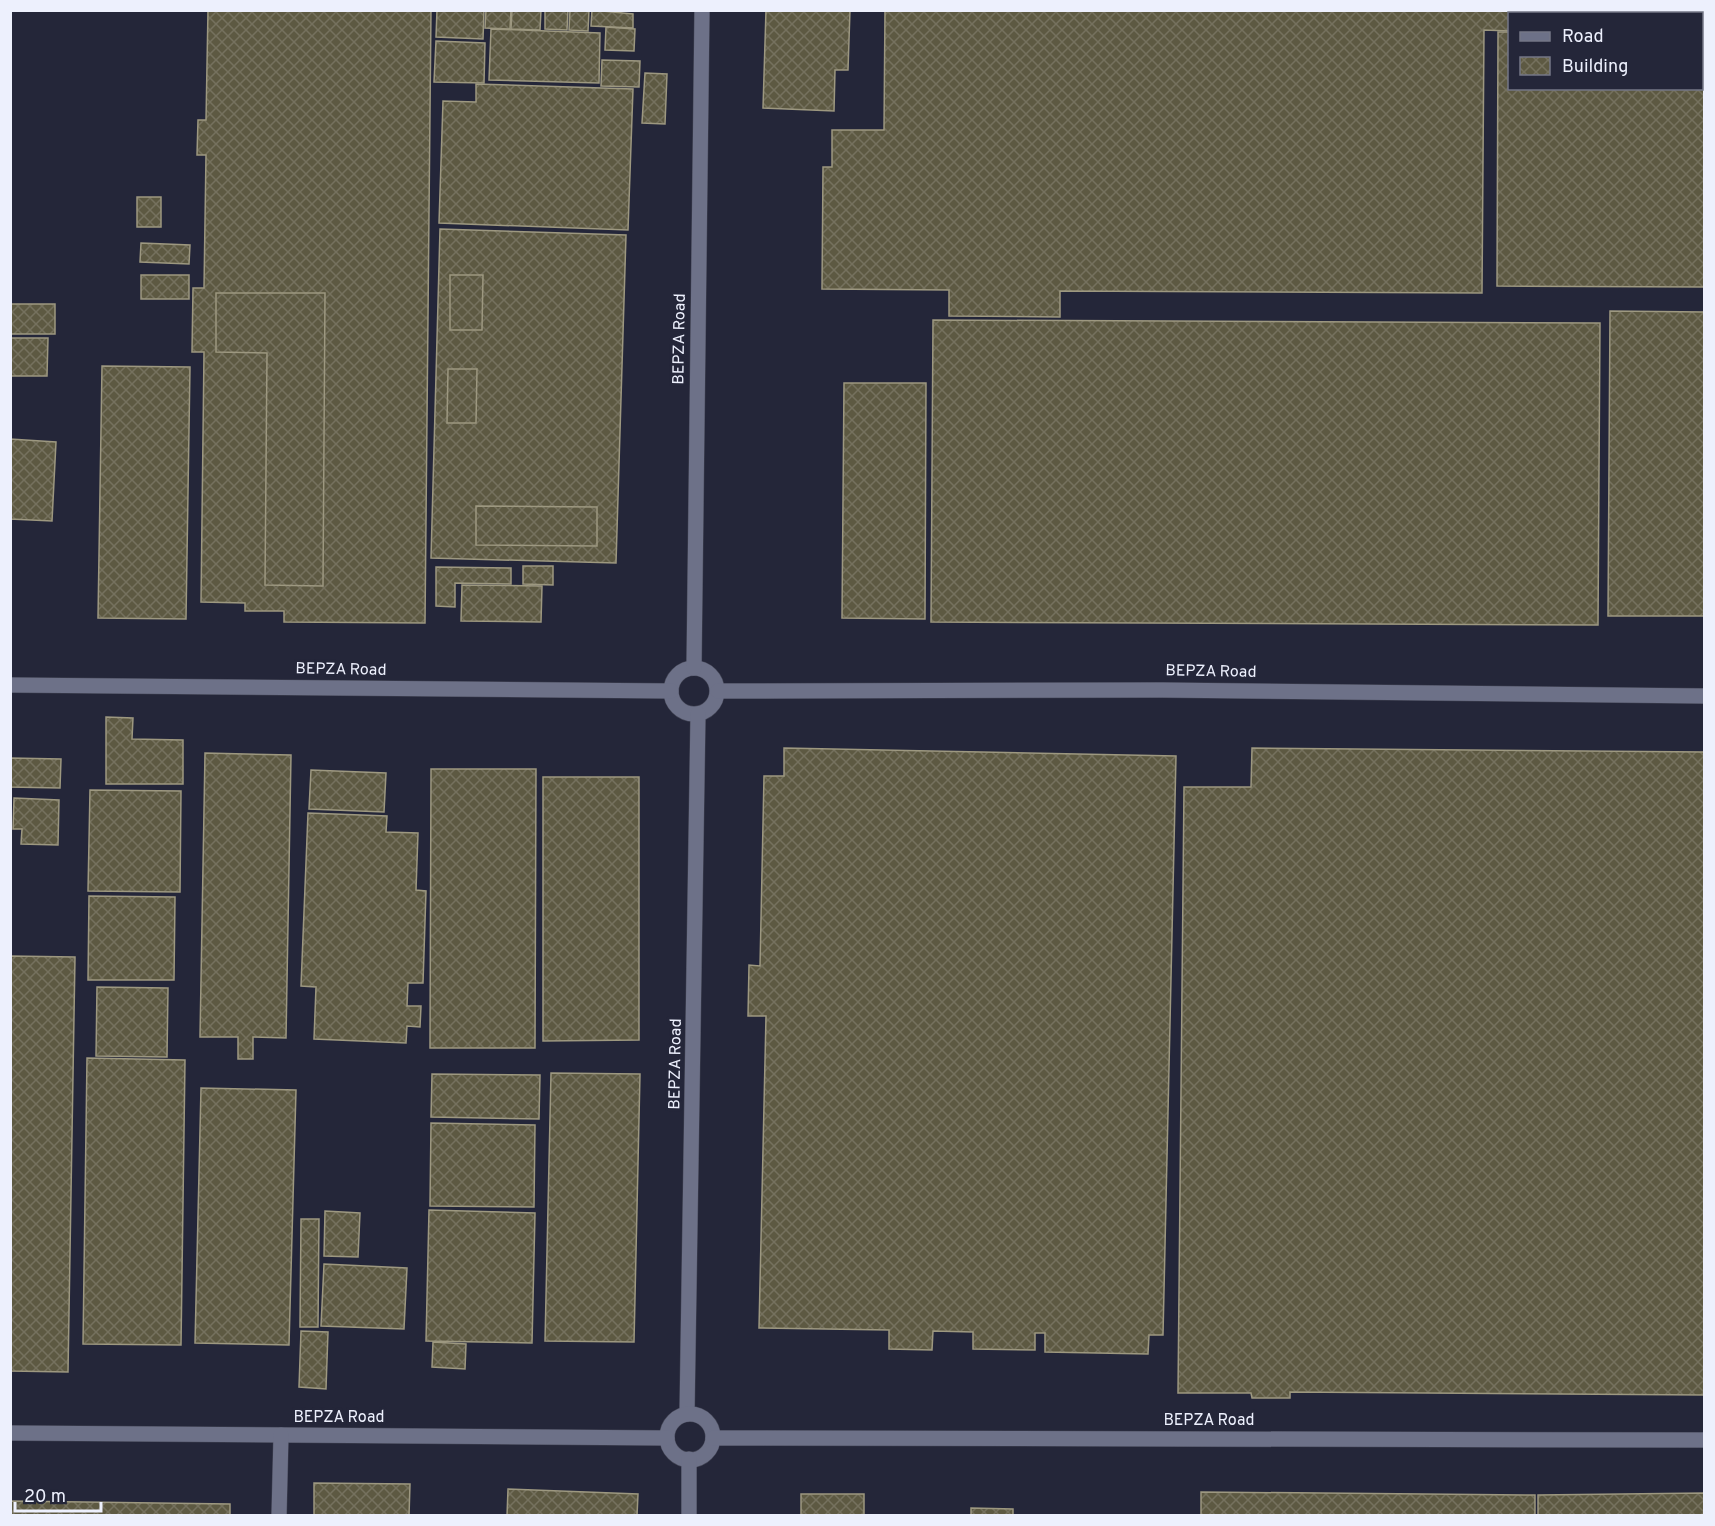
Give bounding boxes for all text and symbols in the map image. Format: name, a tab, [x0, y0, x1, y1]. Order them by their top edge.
legend	[1508, 12, 1703, 90]
text: Road	[1562, 26, 1604, 49]
text: Building	[1562, 56, 1628, 79]
street label: BEPZA Road	[669, 293, 691, 385]
street label: BEPZA Road	[295, 659, 387, 681]
street label: BEPZA Road	[1165, 661, 1257, 683]
street label: BEPZA Road	[665, 1018, 687, 1110]
street label: BEPZA Road	[293, 1408, 385, 1428]
street label: BEPZA Road	[1163, 1411, 1255, 1431]
scale bar	[15, 1475, 100, 1513]
text: 20 m	[24, 1486, 66, 1509]

